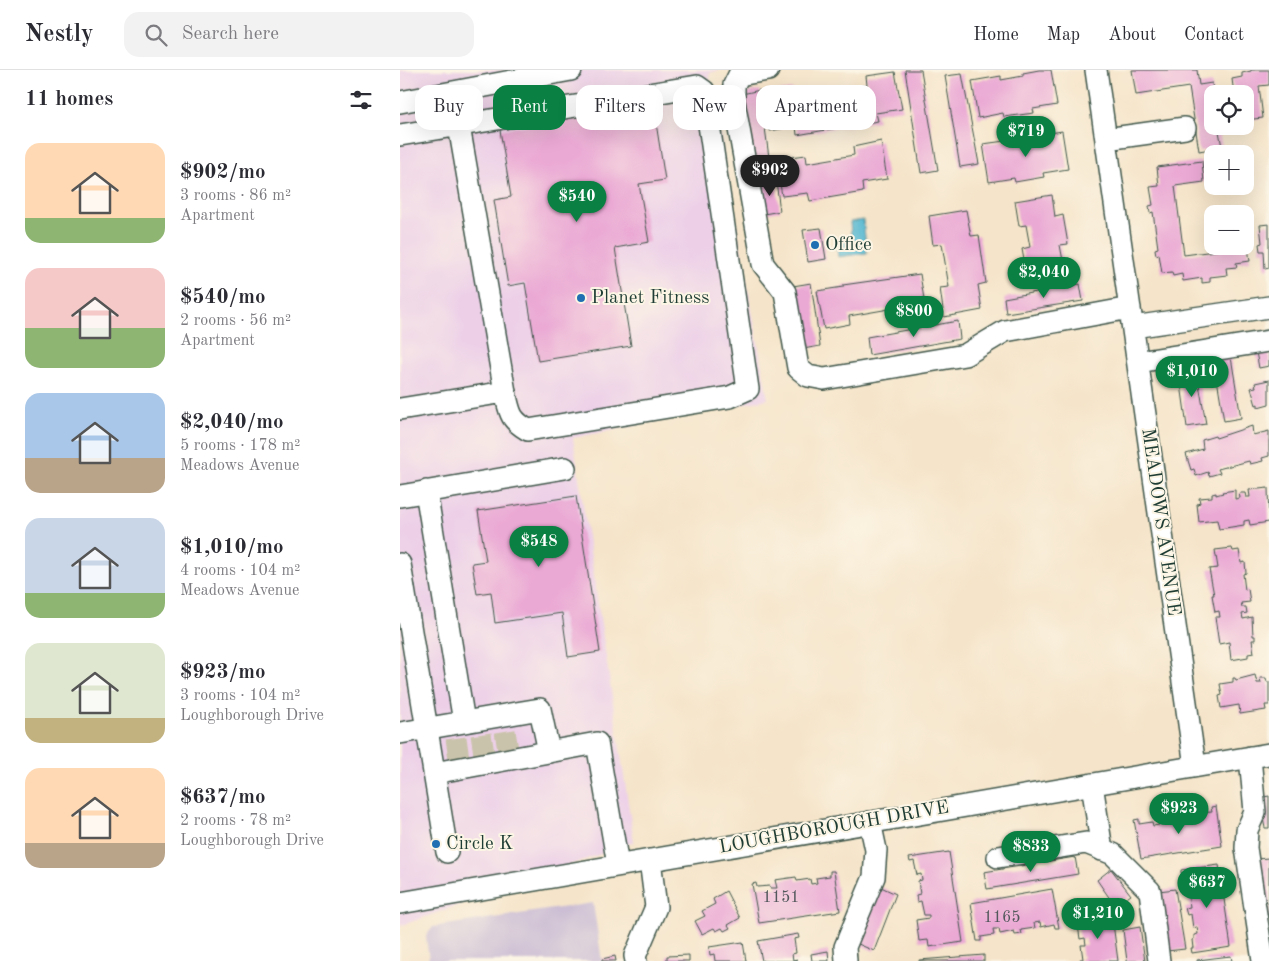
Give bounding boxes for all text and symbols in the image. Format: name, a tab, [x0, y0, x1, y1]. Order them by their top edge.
search box	[124, 12, 474, 57]
icon: search	[142, 21, 170, 49]
text: Nestly	[25, 23, 94, 47]
text: Search here	[182, 25, 279, 44]
text: Home	[973, 26, 1019, 44]
text: Map	[1047, 26, 1080, 44]
text: About	[1108, 26, 1156, 44]
text: Contact	[1184, 26, 1244, 44]
chip: Buy	[415, 85, 483, 130]
chip: Rent	[493, 85, 566, 130]
chip: Filters	[576, 85, 663, 130]
chip: New	[673, 85, 746, 130]
chip: Apartment	[756, 85, 876, 130]
map controls	[1204, 85, 1254, 255]
button: locate	[1204, 85, 1254, 135]
icon: filters	[347, 86, 375, 114]
text: 11 homes	[25, 89, 113, 110]
pin: $719	[996, 116, 1056, 158]
text: $719	[1007, 124, 1045, 140]
button: +	[1204, 145, 1254, 195]
pin: $902	[740, 154, 800, 197]
text: $902/mo	[180, 162, 266, 183]
icon: home	[65, 163, 125, 223]
text: $902	[751, 163, 789, 179]
pin: $540	[547, 180, 607, 223]
text: 3 rooms · 86 m²	[180, 188, 291, 204]
text: $540	[558, 189, 596, 205]
button: −	[1204, 205, 1254, 255]
text: Apartment	[180, 208, 255, 224]
place label: Office	[825, 236, 872, 255]
marker: Office	[809, 239, 821, 251]
pin: $2,040	[1003, 256, 1085, 299]
text: $2,040	[1019, 265, 1069, 281]
text: $540/mo	[180, 287, 266, 308]
icon: home	[65, 288, 125, 348]
place label: Planet Fitness	[591, 289, 710, 308]
marker: Planet Fitness	[575, 292, 587, 304]
pin: $800	[884, 296, 944, 338]
text: $800	[895, 304, 933, 320]
text: 2 rooms · 56 m²	[180, 313, 291, 329]
text: Apartment	[180, 333, 255, 349]
pin: $1,010	[1151, 356, 1233, 398]
text: $1,010	[1167, 364, 1217, 380]
text: $2,040/mo	[180, 412, 284, 433]
icon: home	[65, 413, 125, 473]
street label: MEADOWS AVENUE	[1137, 427, 1183, 617]
text: 5 rooms · 178 m²	[180, 438, 300, 454]
text: Meadows Avenue	[180, 458, 299, 474]
pin: $548	[509, 526, 569, 568]
text: $548	[520, 534, 558, 550]
text: $1,010/mo	[180, 537, 284, 558]
icon: home	[65, 538, 125, 598]
text: 4 rooms · 104 m²	[180, 563, 300, 579]
text: Meadows Avenue	[180, 583, 299, 599]
text: $923/mo	[180, 662, 266, 683]
icon: home	[65, 663, 125, 723]
text: 3 rooms · 104 m²	[180, 688, 300, 704]
text: Loughborough Drive	[180, 708, 324, 724]
text: $637/mo	[180, 787, 266, 808]
icon: home	[65, 788, 125, 848]
pin: $923	[1149, 792, 1209, 835]
street label: LOUGHBOROUGH DRIVE	[718, 798, 950, 858]
text: $923	[1160, 801, 1198, 817]
text: 2 rooms · 78 m²	[180, 813, 291, 829]
pin: $833	[1001, 830, 1061, 873]
text: Loughborough Drive	[180, 833, 324, 849]
place label: Circle K	[446, 835, 514, 854]
marker: Circle K	[430, 838, 442, 850]
text: $833	[1012, 839, 1050, 855]
pin: $637	[1177, 866, 1237, 909]
text: $637	[1188, 875, 1226, 891]
house number: 1151	[762, 890, 800, 906]
pin: $1,210	[1057, 898, 1139, 940]
text: $1,210	[1073, 906, 1123, 922]
house number: 1165	[983, 910, 1021, 926]

